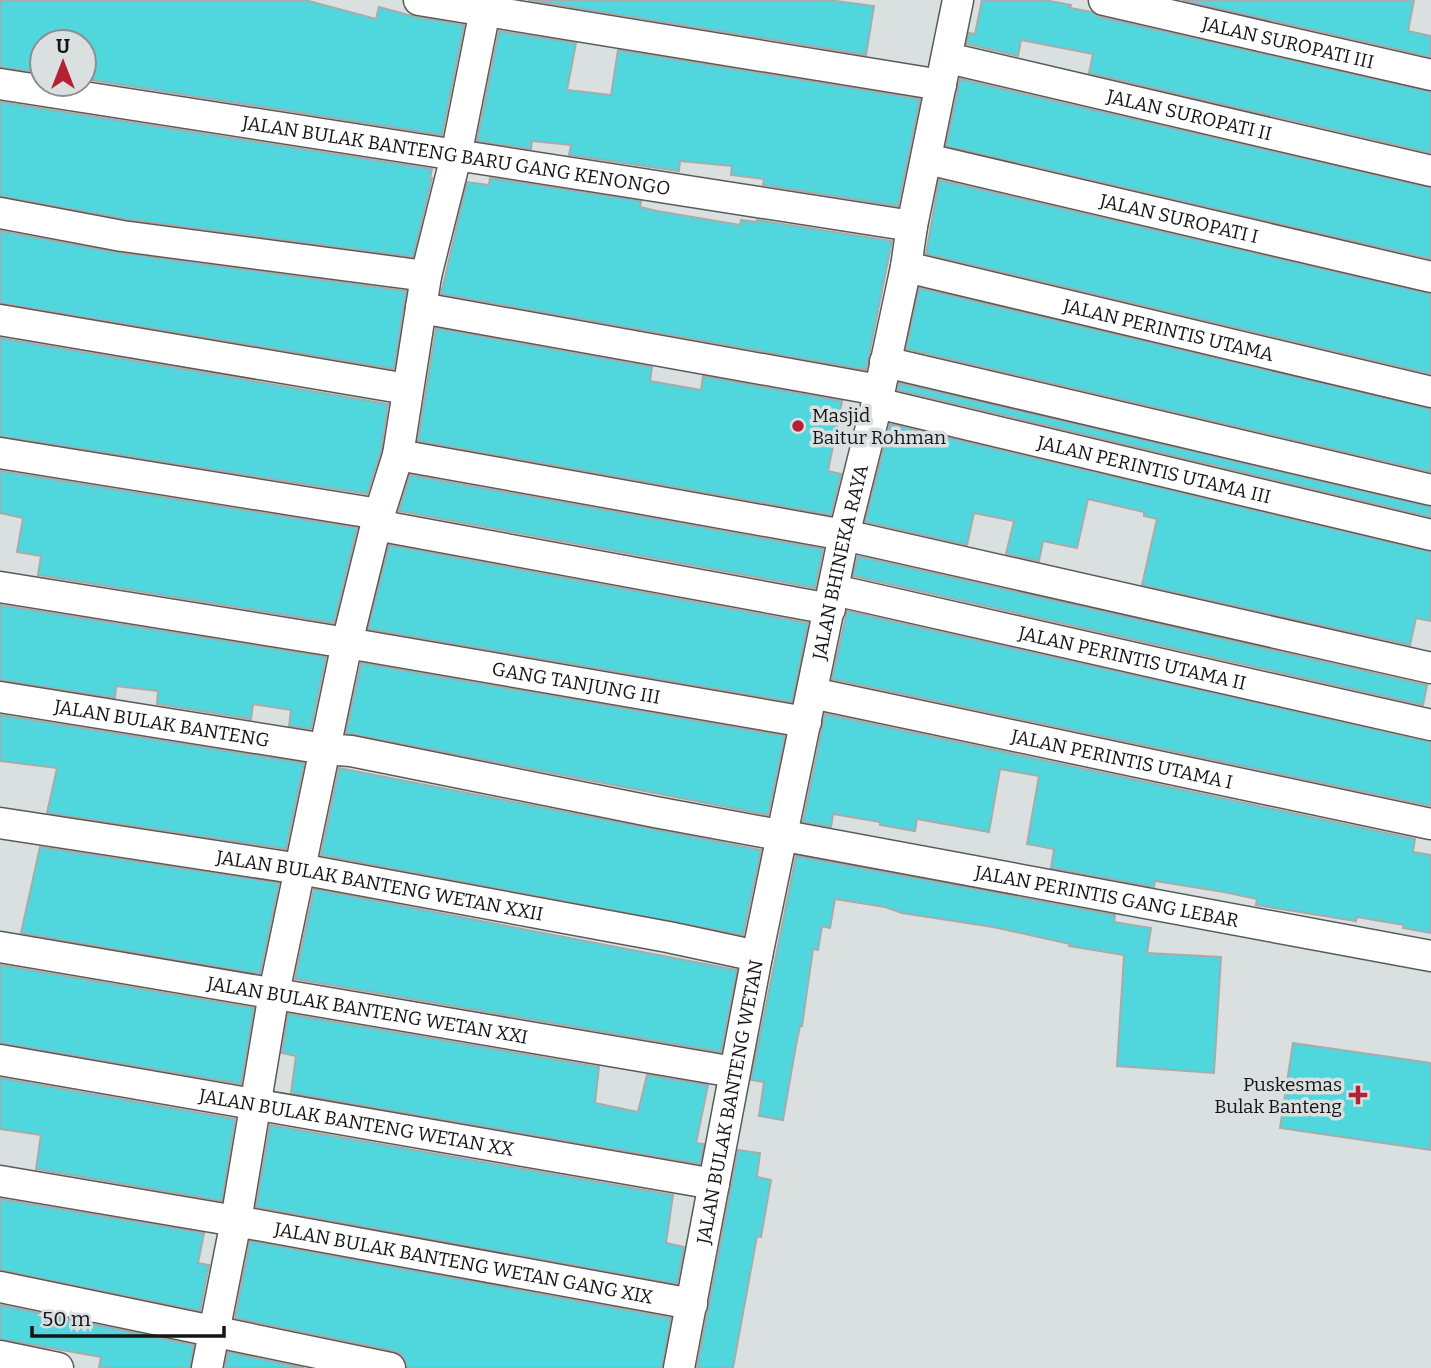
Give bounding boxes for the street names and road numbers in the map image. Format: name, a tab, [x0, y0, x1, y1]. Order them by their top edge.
street label: JALAN SUROPATI III	[1199, 11, 1376, 73]
street label: JALAN SUROPATI II	[1104, 84, 1274, 145]
street label: JALAN BULAK BANTENG BARU GANG KENONGO	[240, 110, 672, 200]
street label: JALAN SUROPATI I	[1097, 188, 1261, 248]
street label: JALAN PERINTIS UTAMA	[1060, 293, 1277, 366]
street label: JALAN PERINTIS UTAMA III	[1034, 430, 1273, 508]
street label: JALAN BHINEKA RAYA	[807, 461, 873, 663]
street label: JALAN PERINTIS UTAMA II	[1016, 620, 1248, 694]
street label: GANG TANJUNG III	[490, 657, 662, 708]
street label: JALAN BULAK BANTENG	[52, 694, 271, 751]
street label: JALAN PERINTIS UTAMA I	[1008, 724, 1235, 793]
street label: JALAN BULAK BANTENG WETAN XXII	[214, 845, 545, 925]
street label: JALAN PERINTIS GANG LEBAR	[972, 860, 1241, 932]
street label: JALAN BULAK BANTENG WETAN	[691, 958, 768, 1247]
street label: JALAN BULAK BANTENG WETAN XXI	[205, 971, 530, 1048]
street label: JALAN BULAK BANTENG WETAN XX	[197, 1083, 516, 1161]
street label: JALAN BULAK BANTENG WETAN GANG XIX	[272, 1217, 655, 1308]

